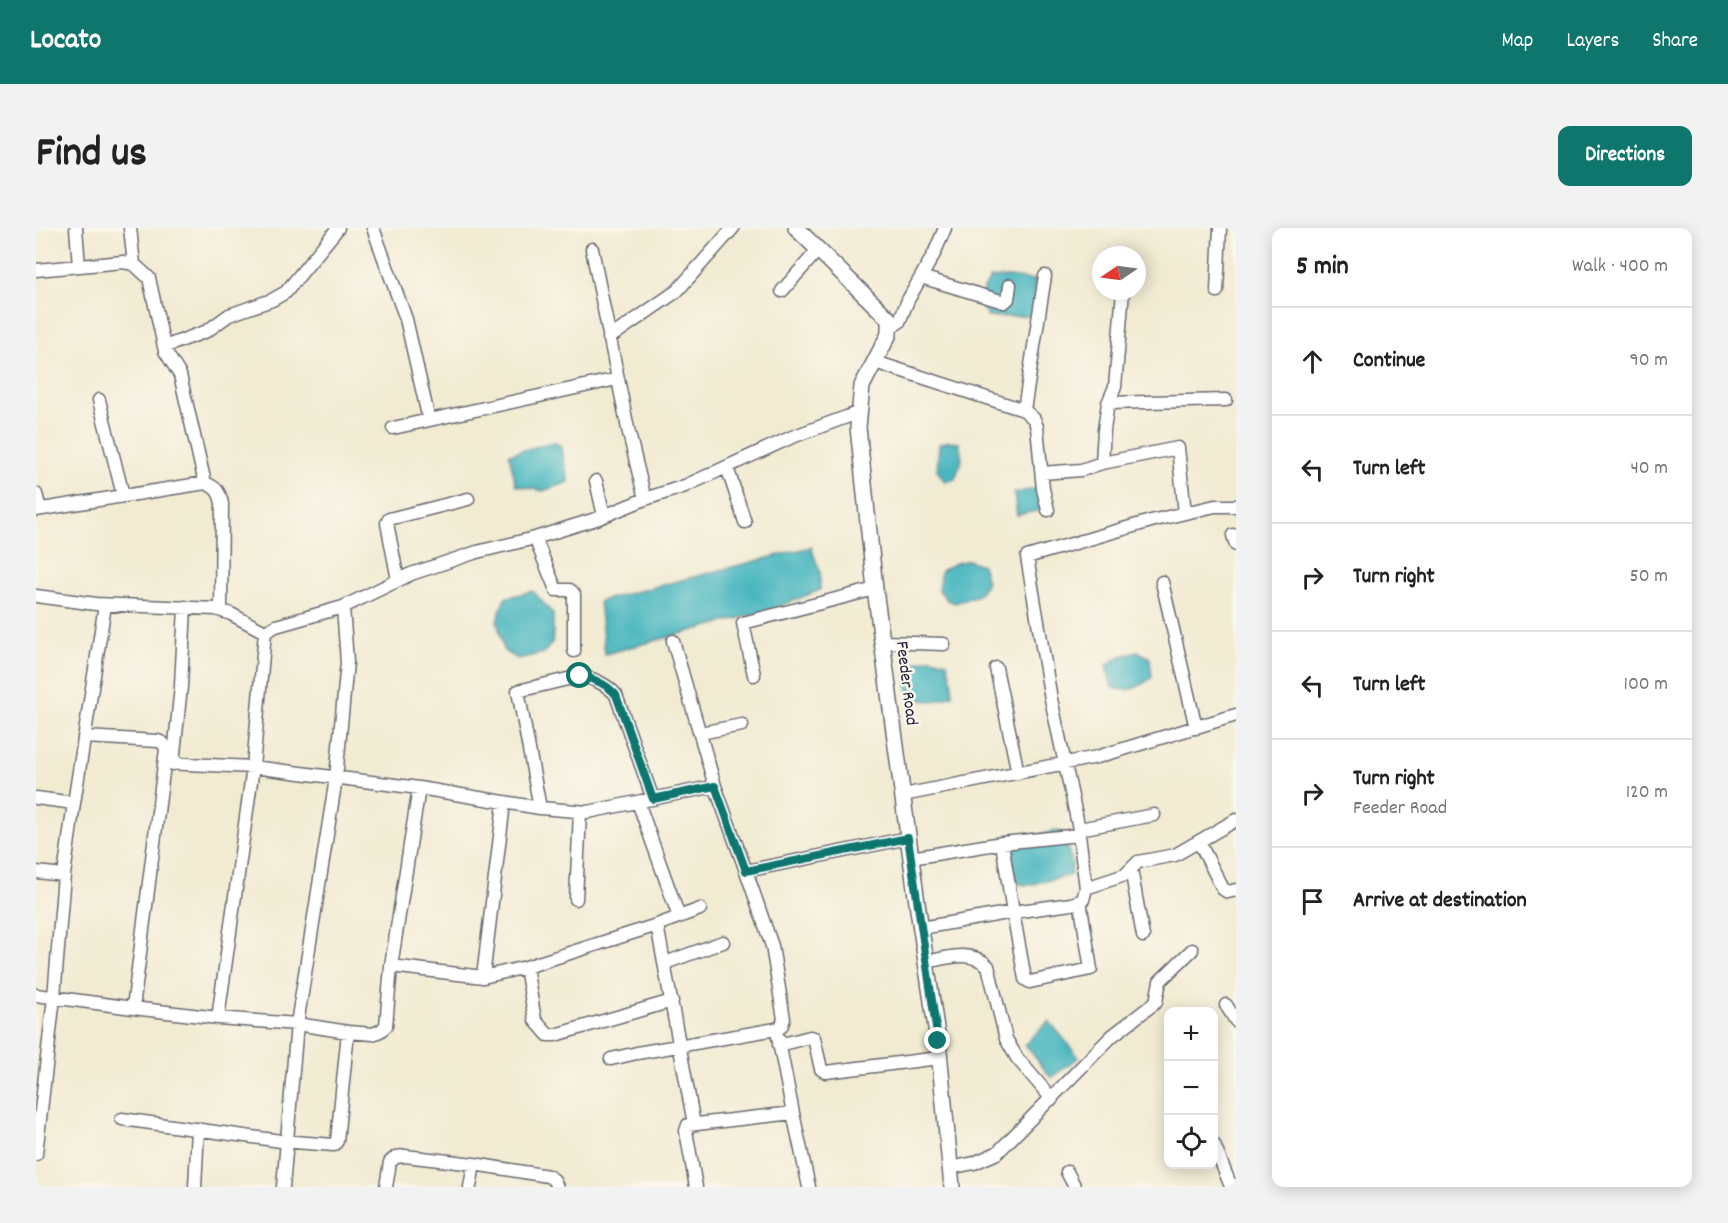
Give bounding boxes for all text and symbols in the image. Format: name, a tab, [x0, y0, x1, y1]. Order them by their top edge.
text: Locato	[30, 22, 101, 62]
text: Map	[1502, 27, 1533, 57]
text: Layers	[1566, 27, 1619, 57]
text: Share	[1652, 27, 1698, 57]
text: Find us	[36, 126, 147, 186]
button: Directions	[1558, 126, 1692, 186]
north arrow	[1092, 246, 1146, 300]
text: 5 min	[1296, 249, 1349, 286]
text: Walk · 400 m	[1572, 253, 1668, 281]
icon: ahead	[1296, 345, 1329, 378]
text: Continue	[1353, 346, 1425, 377]
text: 90 m	[1630, 347, 1668, 375]
icon: left	[1296, 453, 1329, 486]
text: Turn left	[1353, 454, 1425, 485]
text: 40 m	[1630, 455, 1668, 483]
icon: right	[1296, 561, 1329, 594]
text: Turn right	[1353, 562, 1435, 593]
text: 50 m	[1630, 563, 1668, 591]
street label: Feeder Road	[888, 640, 923, 727]
route start	[566, 662, 592, 688]
icon: left	[1296, 669, 1329, 702]
text: Turn left	[1353, 670, 1425, 701]
text: 100 m	[1624, 671, 1668, 699]
text: Turn right	[1353, 764, 1435, 795]
icon: right	[1296, 777, 1329, 810]
text: 120 m	[1626, 779, 1668, 807]
text: Feeder Road	[1353, 795, 1447, 823]
icon: arrive	[1296, 885, 1329, 918]
text: Arrive at destination	[1353, 886, 1527, 917]
map controls	[1164, 1007, 1218, 1169]
button: +	[1164, 1007, 1218, 1061]
route end	[924, 1027, 950, 1053]
button: −	[1164, 1061, 1218, 1115]
button: locate	[1164, 1115, 1218, 1169]

